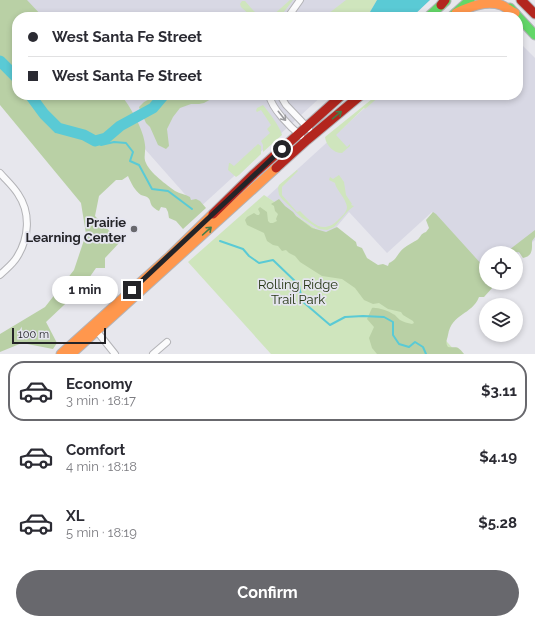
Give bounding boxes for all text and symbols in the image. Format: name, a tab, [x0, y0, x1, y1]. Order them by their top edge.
text: West Santa Fe Street	[52, 28, 202, 46]
text: West Santa Fe Street	[52, 67, 202, 85]
one-way arrow	[277, 110, 286, 121]
one-way arrow	[332, 110, 343, 119]
route start	[273, 140, 291, 158]
place label: Prairie Learning Center	[26, 215, 126, 245]
marker: Prairie Learning Center	[129, 224, 139, 234]
one-way arrow	[202, 227, 212, 236]
map controls	[479, 246, 523, 342]
button: locate	[479, 246, 523, 290]
callout: 1 min	[52, 276, 118, 304]
park label: Rolling Ridge Trail Park	[258, 277, 338, 307]
route end	[123, 281, 141, 299]
text: 1 min	[69, 282, 101, 297]
button: layers	[479, 298, 523, 342]
scale bar	[12, 326, 106, 345]
text: 100 m	[18, 328, 49, 341]
icon: car	[18, 373, 54, 409]
text: Economy	[66, 375, 133, 393]
text: $3.11	[481, 382, 517, 400]
text: 3 min · 18:17	[66, 393, 136, 408]
icon: car	[18, 439, 54, 475]
text: Comfort	[66, 441, 125, 459]
text: $4.19	[479, 448, 517, 466]
text: 4 min · 18:18	[66, 459, 137, 474]
icon: car	[18, 505, 54, 541]
text: XL	[66, 507, 84, 525]
text: $5.28	[478, 514, 517, 532]
text: 5 min · 18:19	[66, 525, 137, 540]
button: Confirm	[16, 570, 519, 616]

